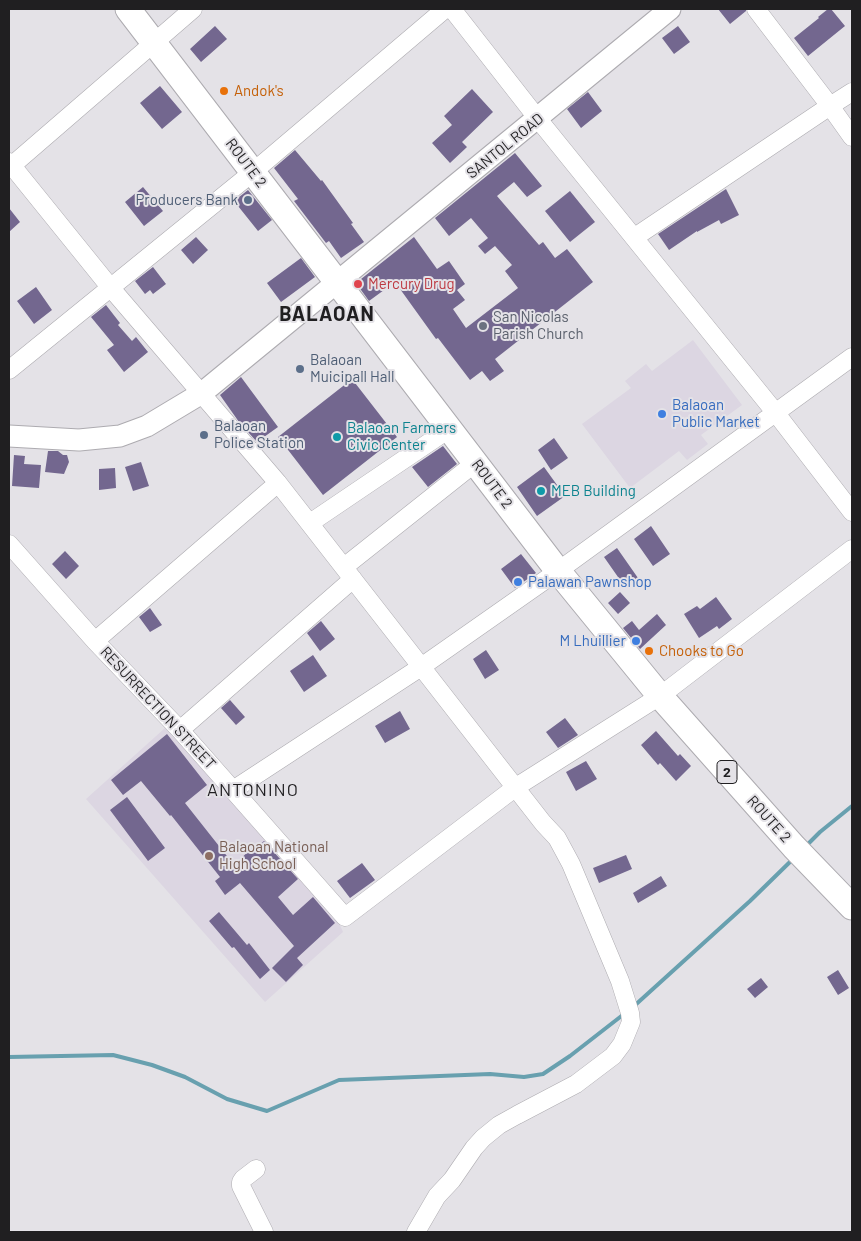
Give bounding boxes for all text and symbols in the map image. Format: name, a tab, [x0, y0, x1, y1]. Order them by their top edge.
place label: Andok's	[234, 82, 284, 100]
marker: Andok's	[218, 85, 230, 97]
street label: SANTOL ROAD	[463, 110, 547, 182]
street label: ROUTE 2	[222, 135, 270, 191]
place label: Producers Bank	[135, 191, 238, 209]
marker: Producers Bank	[242, 194, 254, 206]
place label: Mercury Drug	[368, 275, 455, 293]
marker: Mercury Drug	[352, 278, 364, 290]
district label: BALAOAN	[278, 302, 376, 326]
place label: San Nicolas Parish Church	[493, 308, 584, 343]
marker: San Nicolas Parish Church	[477, 320, 489, 332]
place label: Balaoan Muicipall Hall	[310, 351, 394, 386]
marker: Balaoan Muicipall Hall	[294, 363, 306, 375]
place label: Balaoan Public Market	[672, 396, 760, 431]
marker: Balaoan Public Market	[656, 408, 668, 420]
place label: Balaoan Police Station	[214, 417, 304, 452]
place label: Balaoan Farmers Civic Center	[347, 419, 456, 454]
marker: Balaoan Police Station	[198, 429, 210, 441]
marker: Balaoan Farmers Civic Center	[331, 431, 343, 443]
street label: ROUTE 2	[468, 456, 516, 512]
place label: MEB Building	[551, 482, 636, 500]
marker: MEB Building	[535, 485, 547, 497]
place label: Palawan Pawnshop	[528, 573, 652, 591]
marker: Palawan Pawnshop	[512, 576, 524, 588]
place label: M Lhuillier	[560, 632, 626, 650]
marker: M Lhuillier	[630, 635, 642, 647]
place label: Chooks to Go	[659, 642, 744, 660]
street label: RESURRECTION STREET	[97, 643, 219, 773]
marker: Chooks to Go	[643, 645, 655, 657]
road number: 2	[717, 760, 737, 784]
district label: ANTONINO	[206, 779, 300, 801]
street label: ROUTE 2	[743, 792, 795, 846]
place label: Balaoan National High School	[219, 838, 328, 873]
marker: Balaoan National High School	[203, 850, 215, 862]

